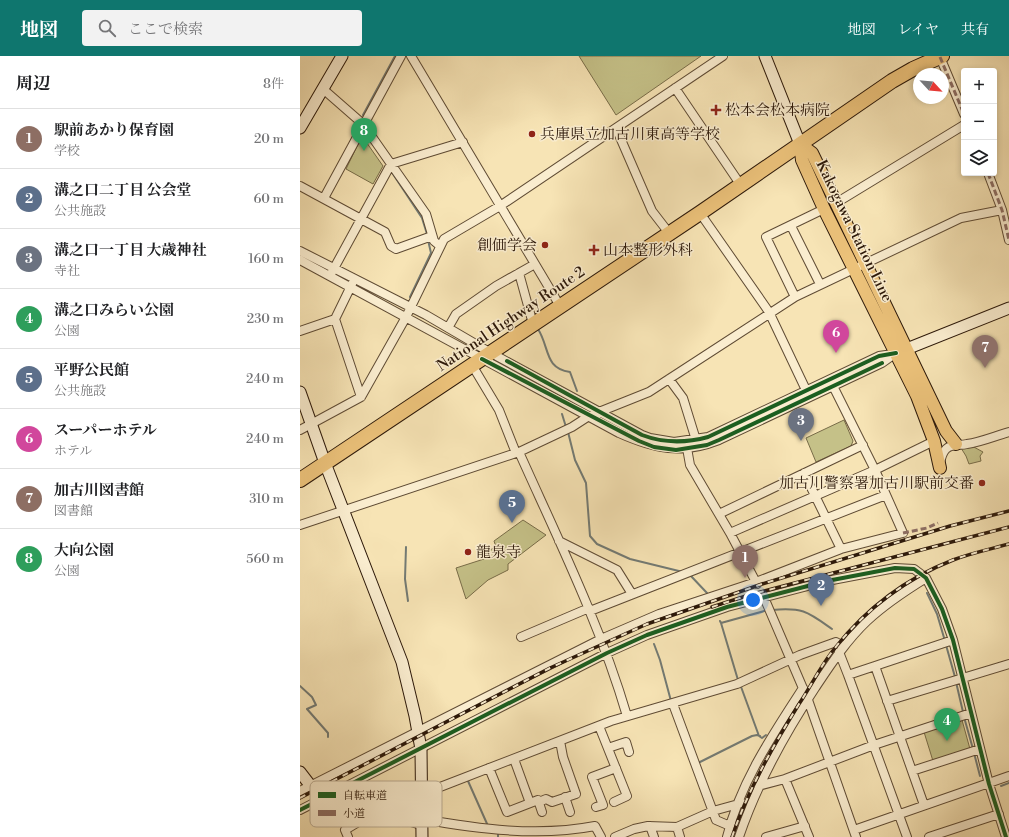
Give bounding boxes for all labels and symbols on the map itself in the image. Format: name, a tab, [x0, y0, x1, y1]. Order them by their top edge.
north arrow	[913, 68, 949, 104]
place label: 松本会松本病院	[725, 101, 830, 120]
marker: 松本会松本病院	[710, 104, 722, 116]
pin: 8	[351, 118, 377, 151]
place label: 兵庫県立加古川東高等学校	[540, 125, 720, 144]
marker: 兵庫県立加古川東高等学校	[527, 129, 537, 139]
street label: Kakogawa Station Line	[811, 157, 897, 305]
place label: 創価学会	[477, 236, 537, 255]
marker: 創価学会	[540, 240, 550, 250]
place label: 山本整形外科	[603, 241, 693, 260]
marker: 山本整形外科	[588, 244, 600, 256]
street label: National Highway Route 2	[433, 262, 589, 376]
pin: 6	[823, 320, 849, 353]
pin: 7	[972, 335, 998, 368]
pin: 3	[788, 408, 814, 441]
place label: 加古川警察署加古川駅前交番	[779, 474, 974, 493]
marker: 加古川警察署加古川駅前交番	[977, 478, 987, 488]
pin: 5	[499, 490, 525, 523]
place label: 龍泉寺	[476, 543, 521, 562]
pin: 1	[732, 545, 758, 578]
marker: 龍泉寺	[463, 547, 473, 557]
pin: 2	[808, 573, 834, 606]
your location	[743, 590, 763, 610]
pin: 4	[934, 708, 960, 741]
legend	[310, 781, 442, 827]
text: 自転車道	[343, 789, 387, 803]
text: 小道	[343, 807, 365, 821]

